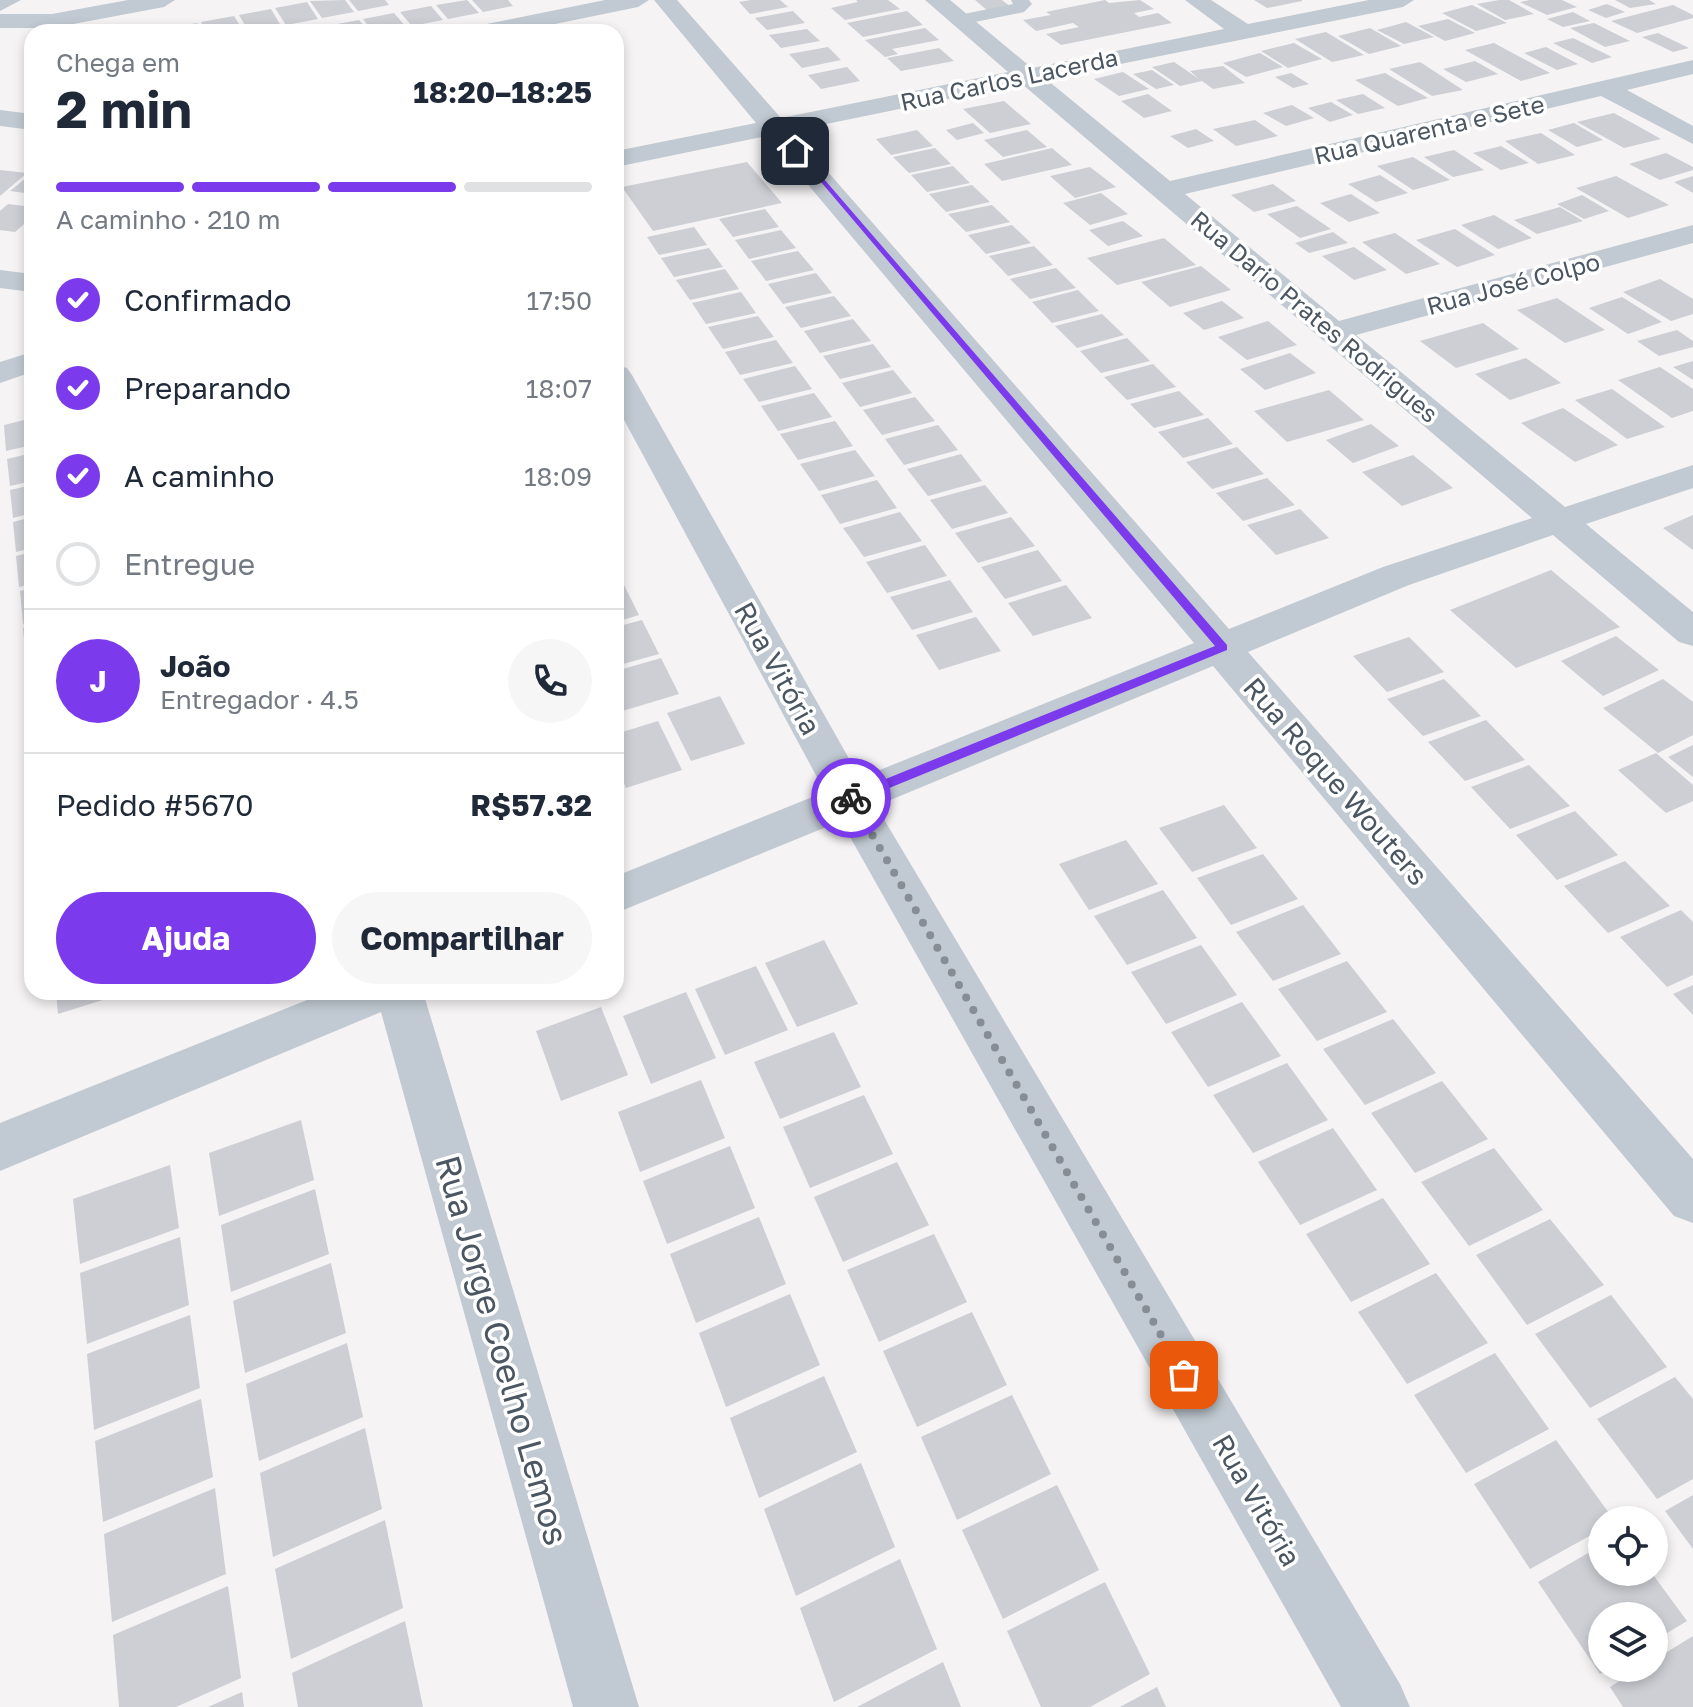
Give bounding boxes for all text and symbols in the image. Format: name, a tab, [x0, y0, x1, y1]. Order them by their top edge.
street label: Rua Carlos Lacerda	[898, 42, 1120, 116]
text: Chega em	[56, 47, 180, 78]
text: 18:20–18:25	[413, 74, 592, 110]
text: 2 min	[56, 77, 192, 139]
street label: Rua Quarenta e Sete	[1311, 88, 1547, 170]
pin	[761, 117, 829, 185]
icon: home	[773, 129, 817, 173]
text: A caminho · 210 m	[56, 204, 280, 235]
street label: Rua Dario Prates Rodrigues	[1185, 204, 1445, 428]
street label: Rua José Colpo	[1423, 246, 1603, 320]
icon: check	[56, 278, 100, 322]
text: Confirmado	[124, 282, 292, 318]
text: 17:50	[527, 285, 592, 316]
icon: check	[56, 366, 100, 410]
text: Preparando	[124, 370, 291, 406]
text: 18:07	[526, 373, 592, 404]
icon: check	[56, 454, 100, 498]
text: A caminho	[124, 458, 274, 494]
text: 18:09	[524, 461, 592, 492]
text: Entregue	[124, 546, 255, 582]
street label: Rua Vitória	[728, 596, 828, 740]
button: phone	[508, 639, 592, 723]
text: João	[160, 648, 231, 684]
text: J	[89, 663, 107, 699]
street label: Rua Roque Wouters	[1237, 671, 1435, 891]
text: Entregador · 4.5	[160, 684, 359, 715]
courier	[811, 758, 891, 838]
icon: bike	[829, 776, 873, 820]
text: Pedido #5670	[56, 787, 254, 823]
text: R$57.32	[470, 787, 592, 823]
button: Ajuda	[56, 892, 316, 984]
button: Compartilhar	[332, 892, 592, 984]
street label: Rua Jorge Coelho Lemos	[428, 1151, 578, 1549]
pin	[1150, 1341, 1218, 1409]
icon: bag	[1162, 1353, 1206, 1397]
street label: Rua Vitória	[1206, 1428, 1308, 1572]
map controls	[1588, 1506, 1668, 1682]
button: locate	[1588, 1506, 1668, 1586]
button: layers	[1588, 1602, 1668, 1682]

